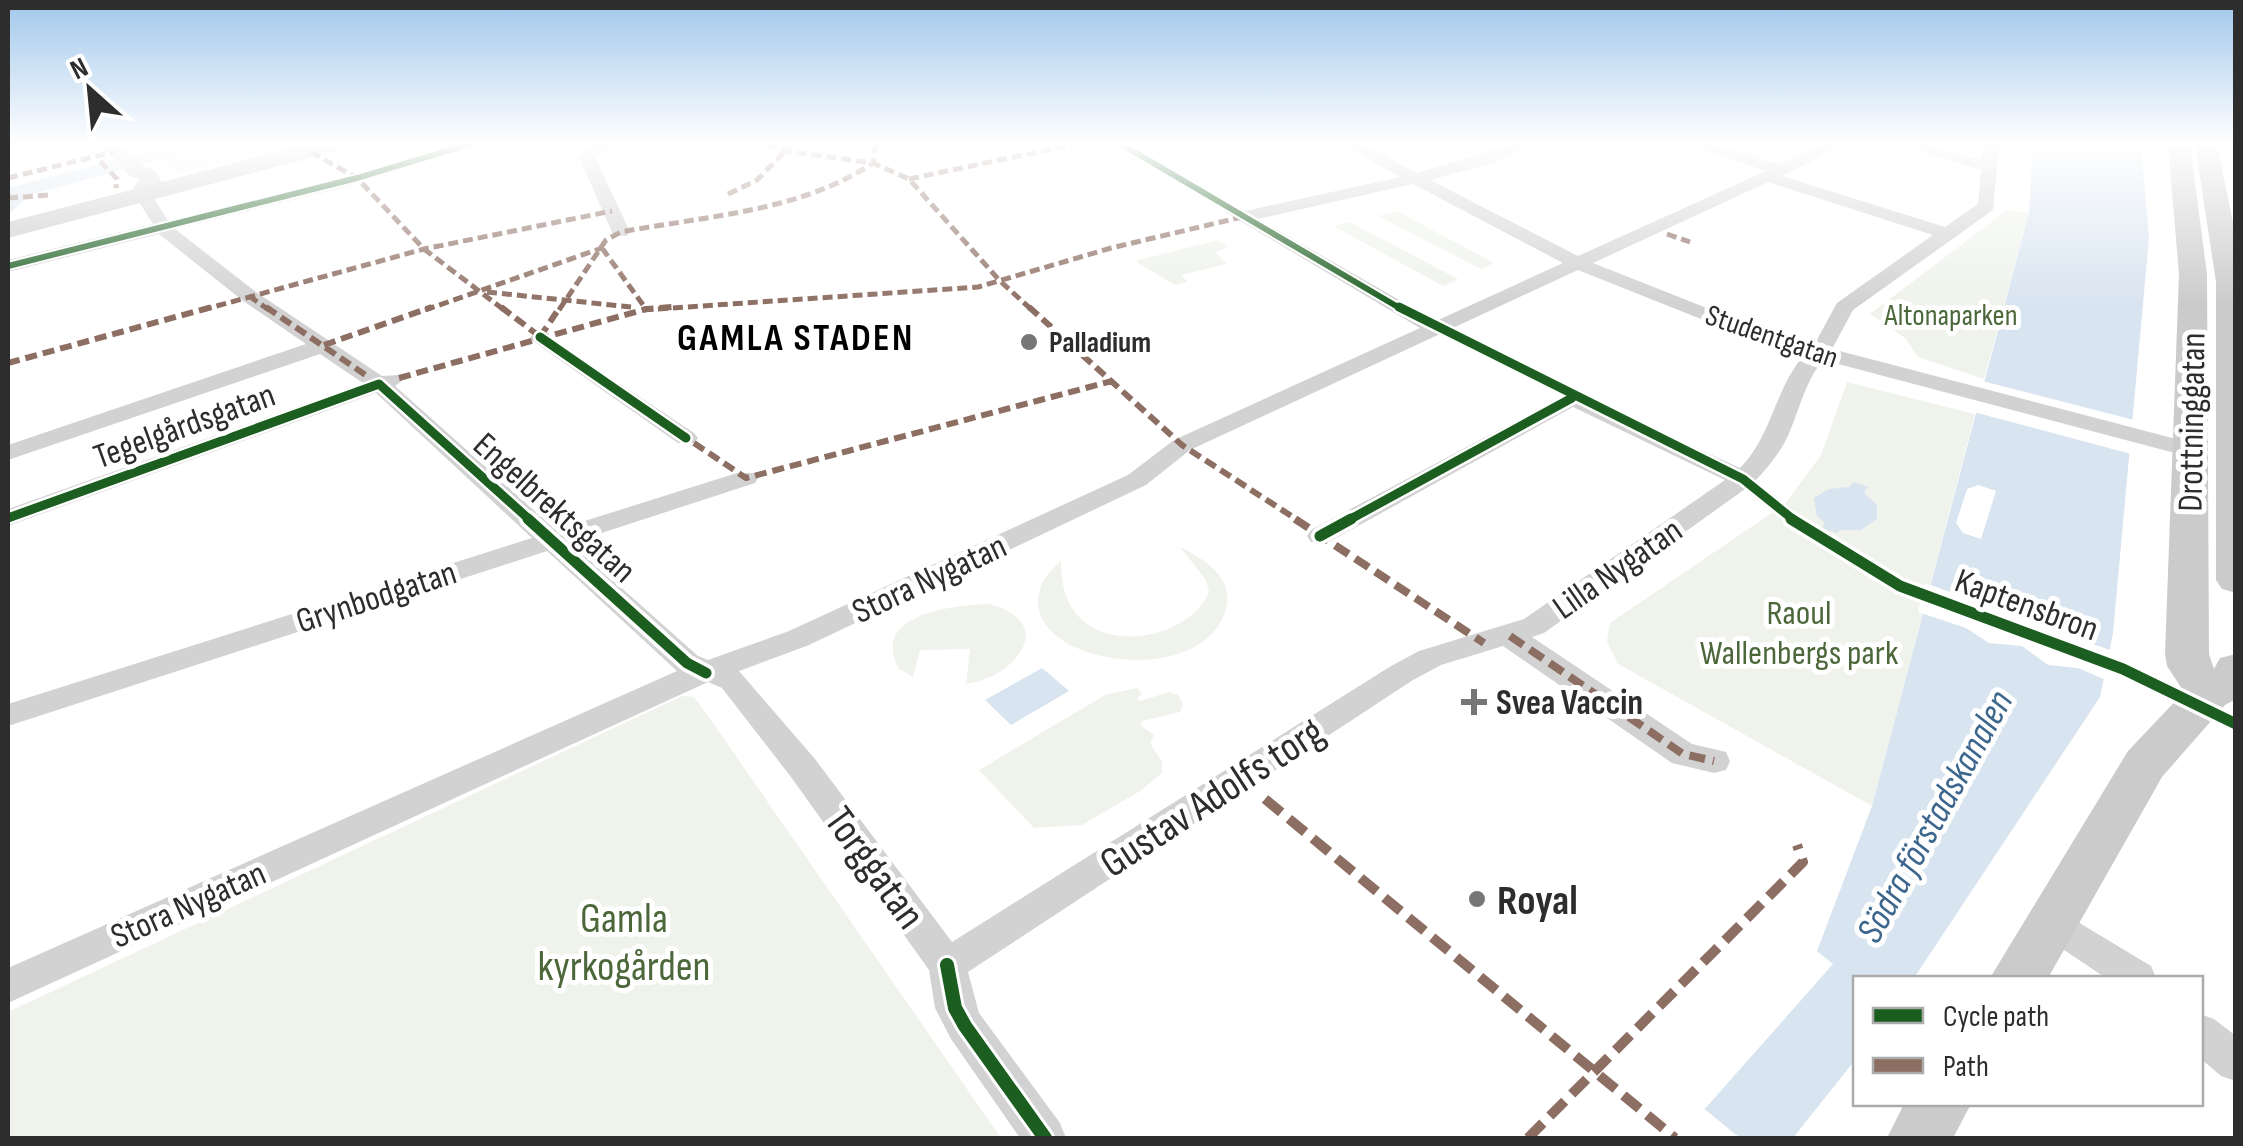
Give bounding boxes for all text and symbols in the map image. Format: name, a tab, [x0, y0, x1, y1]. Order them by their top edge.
north arrow	[40, 40, 140, 140]
text: N	[65, 51, 93, 87]
street label: Studentgatan	[1701, 297, 1843, 376]
park label: Altonaparken	[1884, 298, 2018, 334]
district label: GAMLA STADEN	[677, 316, 915, 361]
place label: Palladium	[1049, 325, 1151, 361]
marker: Palladium	[1018, 331, 1040, 353]
street label: Drottninggatan	[2169, 332, 2216, 512]
street label: Tegelgårdsgatan	[88, 374, 281, 479]
street label: Engelbrektsgatan	[464, 424, 644, 592]
street label: Lilla Nygatan	[1545, 509, 1691, 629]
street label: Stora Nygatan	[846, 525, 1013, 634]
street label: Grynbodgatan	[291, 551, 462, 644]
street label: Kaptensbron	[1949, 560, 2104, 651]
park label: Raoul Wallenbergs park	[1700, 592, 1899, 675]
place label: Svea Vaccin	[1496, 682, 1643, 725]
water label: Södra förstadskanalen	[1848, 683, 2023, 951]
marker: Svea Vaccin	[1461, 689, 1487, 715]
street label: Gustav Adolfs torg	[1091, 707, 1334, 889]
street label: Torggatan	[813, 797, 935, 939]
street label: Stora Nygatan	[105, 852, 273, 959]
place label: Royal	[1497, 876, 1578, 927]
marker: Royal	[1466, 888, 1488, 910]
park label: Gamla kyrkogården	[537, 894, 711, 993]
legend	[1853, 976, 2203, 1106]
text: Cycle path	[1943, 999, 2049, 1035]
text: Path	[1943, 1049, 1989, 1085]

